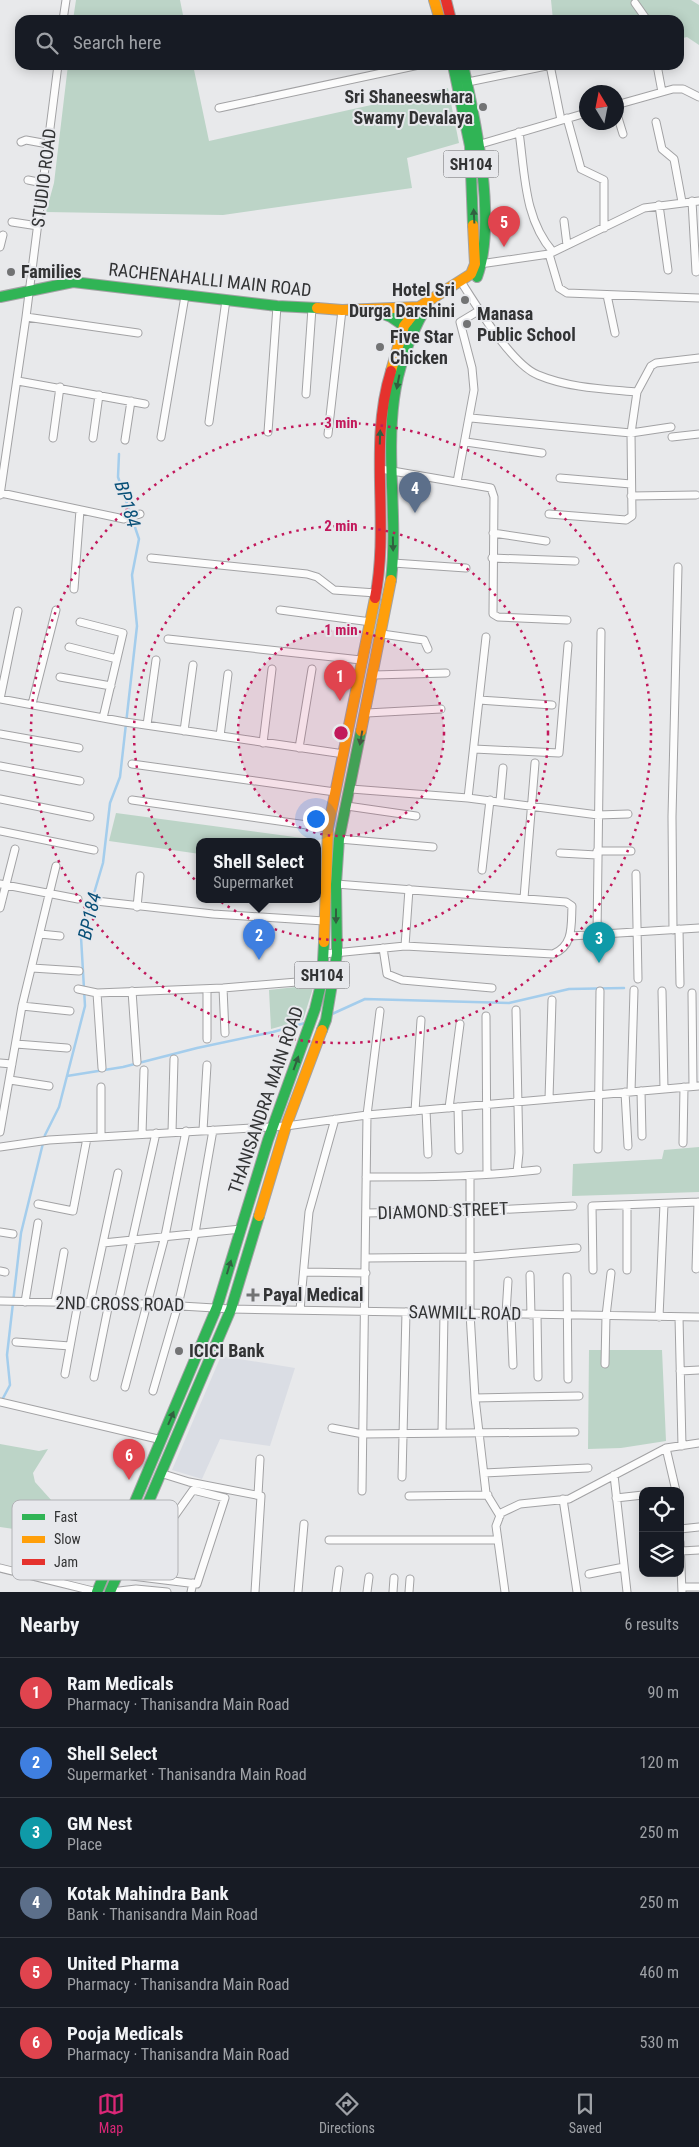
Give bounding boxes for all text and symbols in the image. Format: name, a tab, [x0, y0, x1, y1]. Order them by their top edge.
search box	[15, 15, 684, 70]
icon: search	[33, 29, 61, 57]
text: Search here	[73, 31, 161, 54]
north arrow	[579, 85, 624, 130]
place label: Sri Shaneeswhara Swamy Devalaya	[344, 86, 473, 128]
marker: Sri Shaneeswhara Swamy Devalaya	[477, 101, 489, 113]
street label: STUDIO ROAD	[27, 127, 60, 229]
road number: SH104	[444, 150, 498, 178]
pin: 5	[488, 206, 520, 247]
one-way arrow	[469, 207, 477, 223]
street label: RACHENAHALLI MAIN ROAD	[107, 258, 313, 301]
place label: Families	[21, 261, 82, 282]
marker: Families	[5, 266, 17, 278]
place label: Hotel Sri Durga Darshini	[349, 279, 455, 321]
marker: Hotel Sri Durga Darshini	[459, 294, 471, 306]
place label: Manasa Public School	[477, 303, 576, 345]
marker: Manasa Public School	[461, 318, 473, 330]
place label: Five Star Chicken	[390, 326, 454, 368]
marker: Five Star Chicken	[374, 341, 386, 353]
one-way arrow	[394, 374, 402, 389]
text: 3 min	[324, 414, 358, 432]
one-way arrow	[377, 429, 385, 445]
pin: 4	[399, 472, 431, 513]
water label: BP184	[110, 478, 145, 530]
text: 2 min	[324, 517, 358, 535]
one-way arrow	[390, 536, 398, 552]
text: 1 min	[324, 621, 358, 639]
pin: 1	[324, 660, 356, 701]
centre of rings	[332, 724, 350, 742]
one-way arrow	[357, 731, 365, 747]
your location	[303, 806, 329, 832]
popup	[196, 838, 321, 903]
text: Shell Select	[213, 850, 304, 873]
text: Supermarket	[213, 873, 293, 892]
water label: BP184	[73, 890, 106, 942]
one-way arrow	[332, 908, 340, 924]
pin: 2	[243, 919, 275, 960]
pin: 3	[583, 922, 615, 963]
road number: SH104	[294, 962, 350, 988]
street label: THANISANDRA MAIN ROAD	[224, 1003, 307, 1196]
one-way arrow	[293, 1055, 300, 1070]
street label: DIAMOND STREET	[377, 1198, 509, 1223]
one-way arrow	[226, 1259, 234, 1274]
place label: Payal Medical	[263, 1284, 364, 1305]
marker: Payal Medical	[247, 1289, 259, 1301]
street label: 2ND CROSS ROAD	[55, 1292, 185, 1315]
street label: SAWMILL ROAD	[408, 1301, 522, 1324]
place label: ICICI Bank	[189, 1340, 265, 1361]
marker: ICICI Bank	[173, 1345, 185, 1357]
one-way arrow	[167, 1410, 175, 1425]
pin: 6	[113, 1439, 145, 1480]
map controls	[639, 1487, 684, 1577]
button: locate	[639, 1487, 684, 1532]
legend	[12, 1500, 178, 1580]
text: Fast	[54, 1509, 78, 1525]
text: Slow	[54, 1531, 81, 1547]
button: layers	[639, 1532, 684, 1577]
text: Jam	[54, 1554, 78, 1570]
text: Nearby	[20, 1613, 79, 1637]
text: 6 results	[624, 1615, 679, 1634]
text: Ram Medicals	[67, 1672, 174, 1695]
text: 1	[32, 1683, 40, 1702]
text: 90 m	[647, 1683, 679, 1702]
text: Pharmacy · Thanisandra Main Road	[67, 1695, 289, 1714]
text: Shell Select	[67, 1742, 157, 1765]
text: 2	[32, 1753, 40, 1772]
text: 120 m	[640, 1753, 679, 1772]
text: Supermarket · Thanisandra Main Road	[67, 1765, 307, 1784]
text: GM Nest	[67, 1812, 132, 1835]
text: 3	[32, 1823, 40, 1842]
text: 250 m	[640, 1823, 679, 1842]
text: Place	[67, 1835, 102, 1854]
text: Kotak Mahindra Bank	[67, 1882, 229, 1905]
text: 4	[32, 1893, 40, 1912]
text: 250 m	[640, 1893, 679, 1912]
text: Bank · Thanisandra Main Road	[67, 1905, 258, 1924]
text: United Pharma	[67, 1952, 179, 1975]
text: 5	[32, 1963, 40, 1982]
text: 460 m	[640, 1963, 679, 1982]
text: Pharmacy · Thanisandra Main Road	[67, 1975, 289, 1994]
text: Pooja Medicals	[67, 2022, 183, 2045]
text: 6	[32, 2033, 40, 2052]
text: 530 m	[640, 2033, 679, 2052]
text: Pharmacy · Thanisandra Main Road	[67, 2045, 289, 2064]
tab: Map	[97, 2090, 125, 2136]
tab: Directions	[319, 2090, 375, 2136]
tab: Saved	[569, 2090, 602, 2136]

